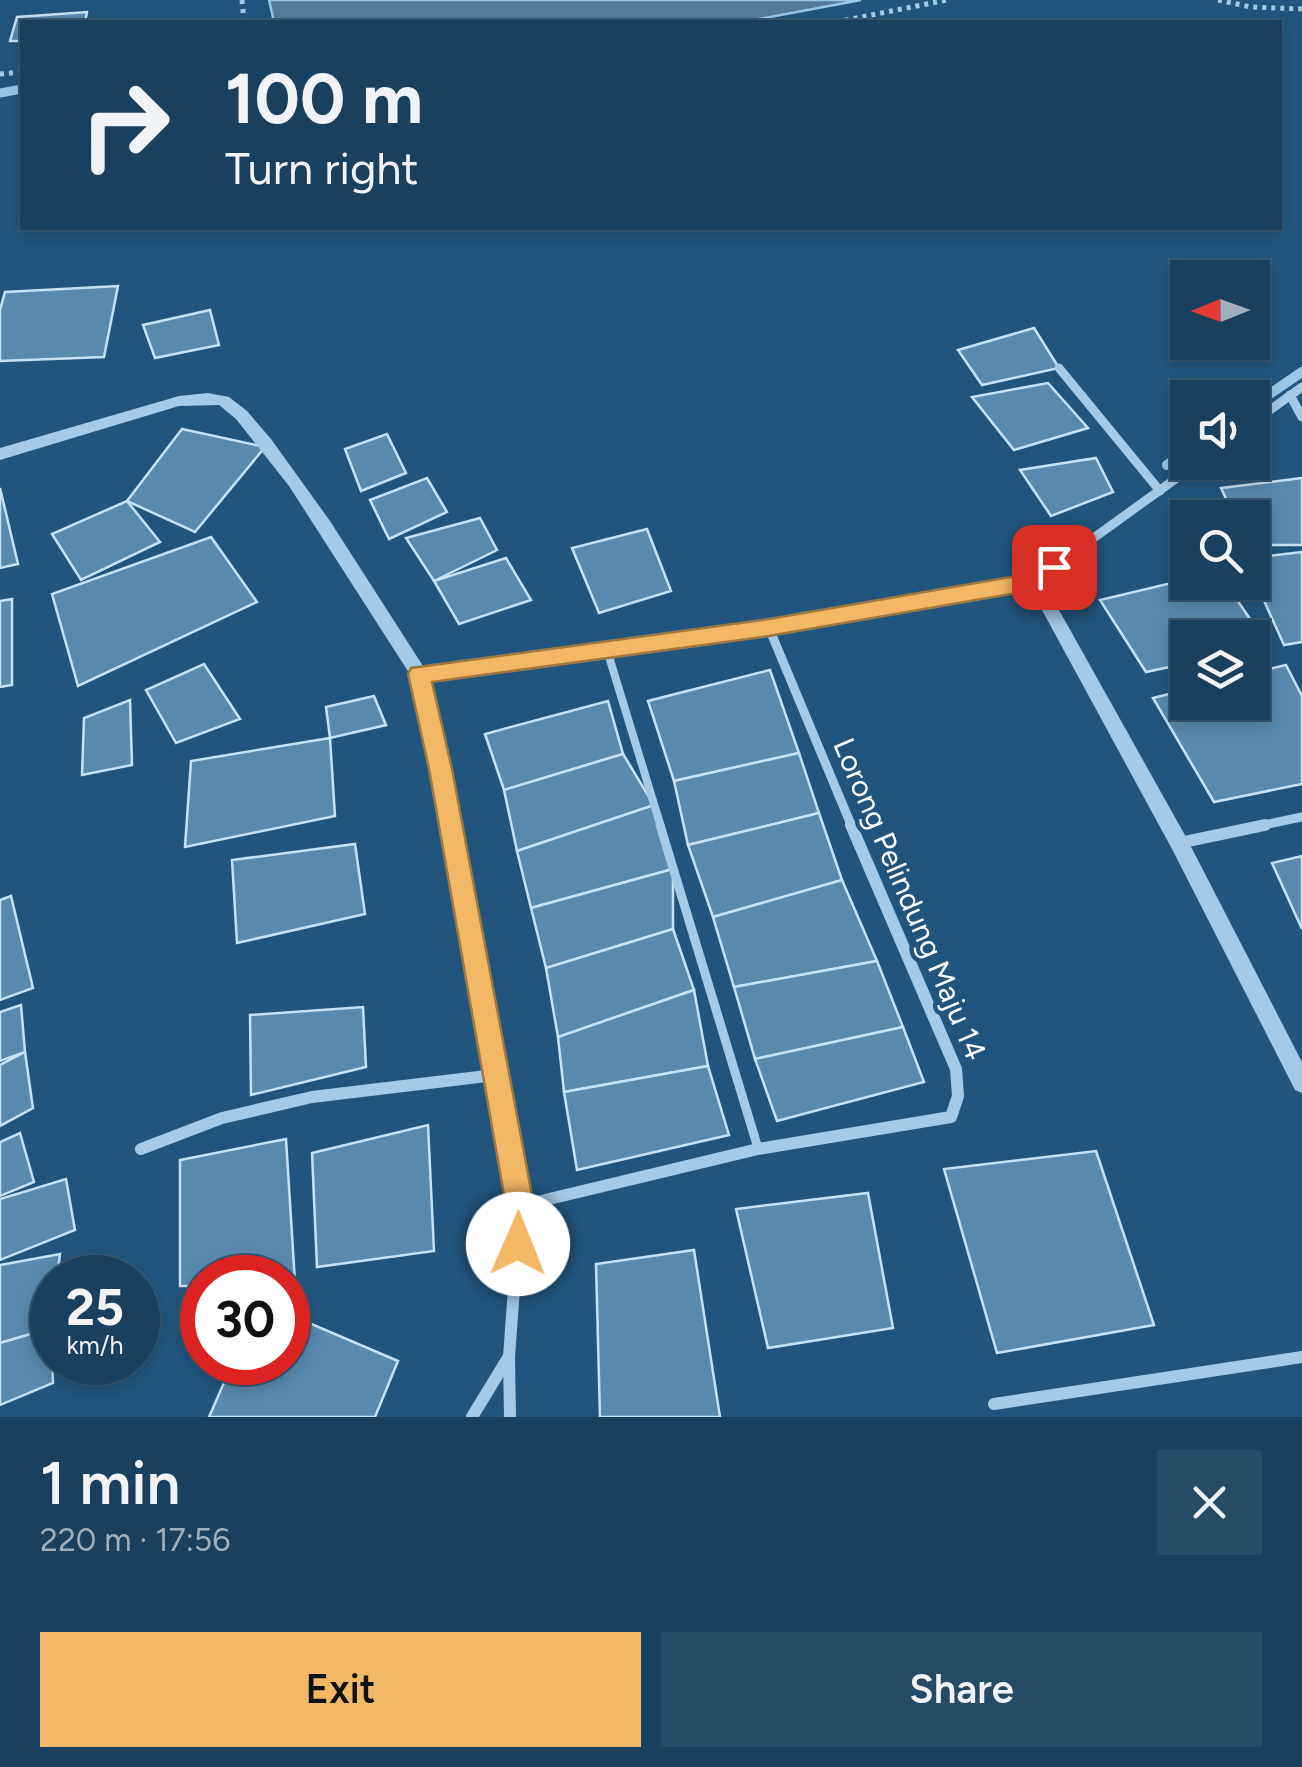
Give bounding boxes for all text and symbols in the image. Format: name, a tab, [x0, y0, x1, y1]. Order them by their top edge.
text: 100 m	[225, 56, 423, 141]
icon: right	[60, 60, 190, 190]
text: Turn right	[225, 141, 418, 195]
north arrow	[1170, 260, 1270, 360]
map controls	[1170, 260, 1270, 720]
button: sound	[1170, 380, 1270, 480]
button: search	[1170, 500, 1270, 600]
pin	[1012, 525, 1097, 610]
icon: arrive	[1027, 540, 1082, 595]
button: layers	[1170, 620, 1270, 720]
street label: Lorong Pelindung Maju 14	[825, 732, 995, 1066]
position arrow	[466, 1192, 570, 1296]
speed limit sign: 30	[180, 1255, 310, 1385]
text: 25	[66, 1277, 124, 1338]
text: km/h	[66, 1330, 124, 1360]
text: 1 min	[40, 1447, 180, 1519]
button: close	[1157, 1450, 1262, 1555]
text: 220 m · 17:56	[40, 1521, 230, 1559]
button: Exit	[40, 1632, 641, 1747]
button: Share	[661, 1632, 1262, 1747]

